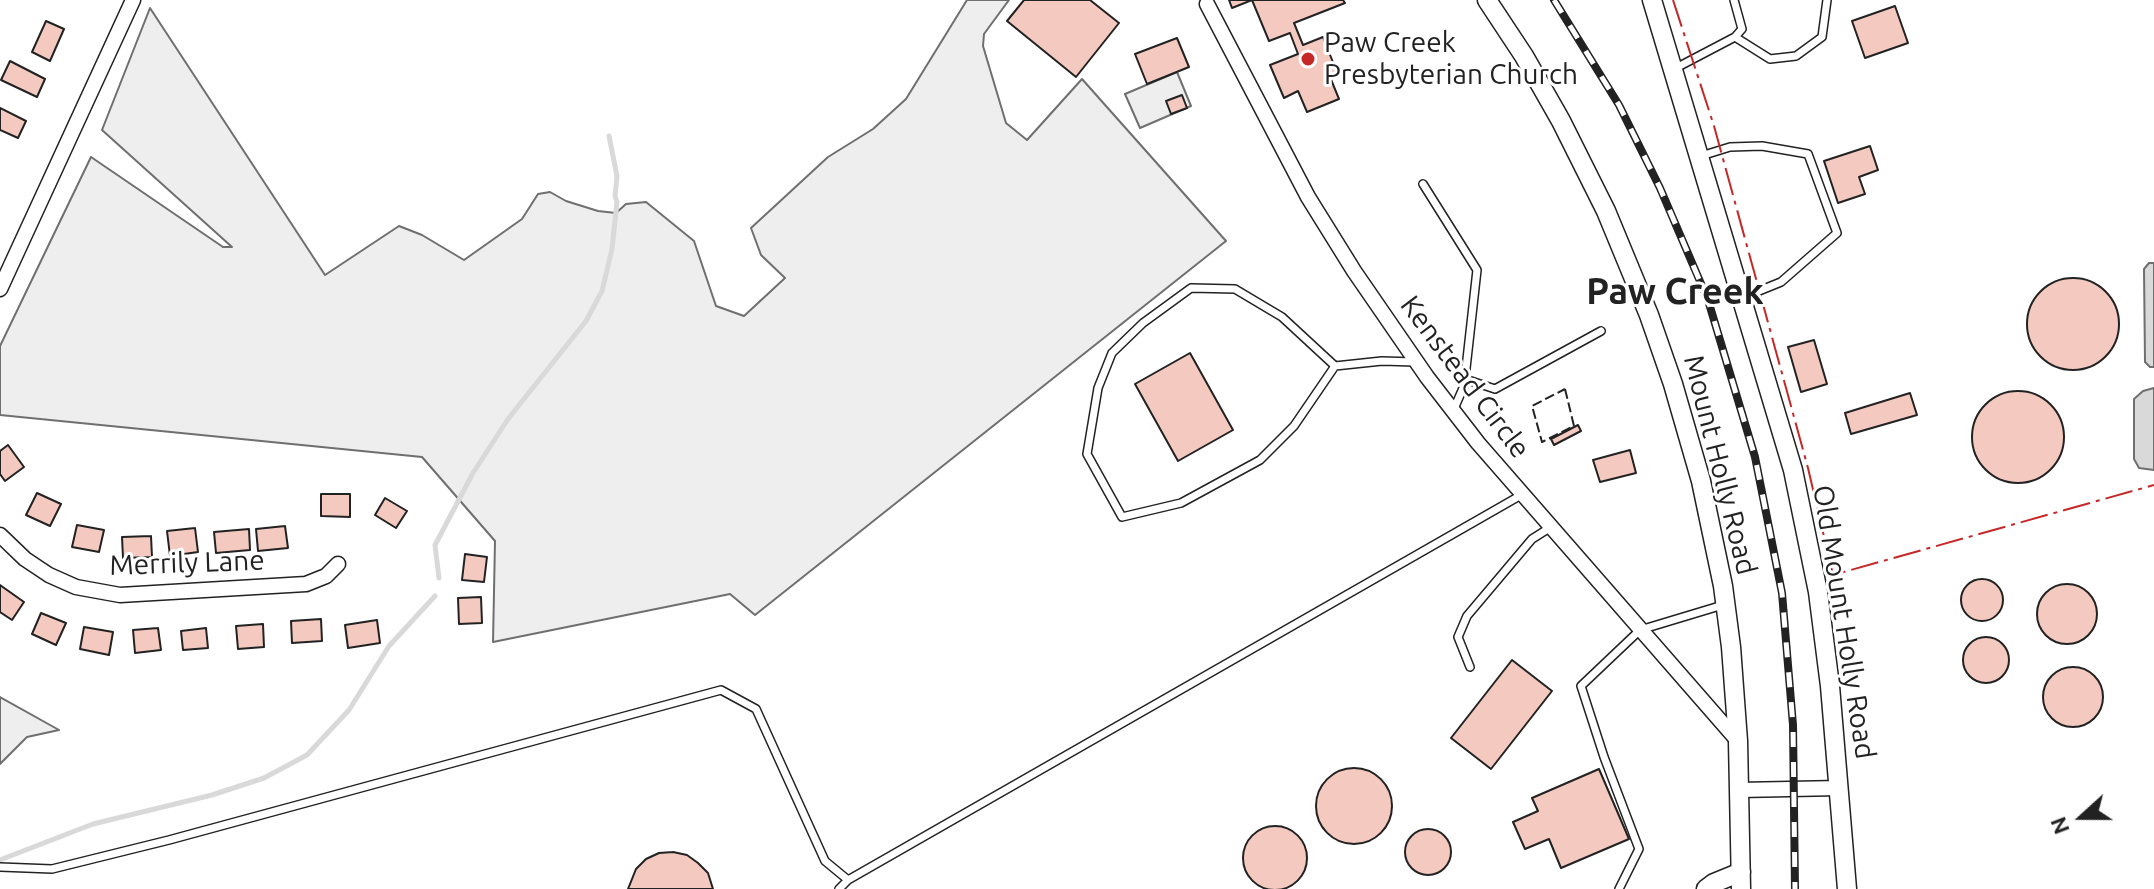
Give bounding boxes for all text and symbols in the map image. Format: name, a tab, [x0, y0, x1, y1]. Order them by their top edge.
place label: Paw Creek Presbyterian Church	[1324, 26, 1578, 92]
marker: Paw Creek Presbyterian Church	[1299, 50, 1317, 68]
district label: Paw Creek	[1586, 270, 1764, 314]
street label: Kenstead Circle	[1393, 289, 1537, 465]
street label: Mount Holly Road	[1676, 352, 1764, 578]
street label: Old Mount Holly Road	[1806, 483, 1882, 761]
street label: Merrily Lane	[109, 544, 265, 582]
north arrow	[2042, 777, 2122, 857]
text: N	[2045, 814, 2074, 838]

